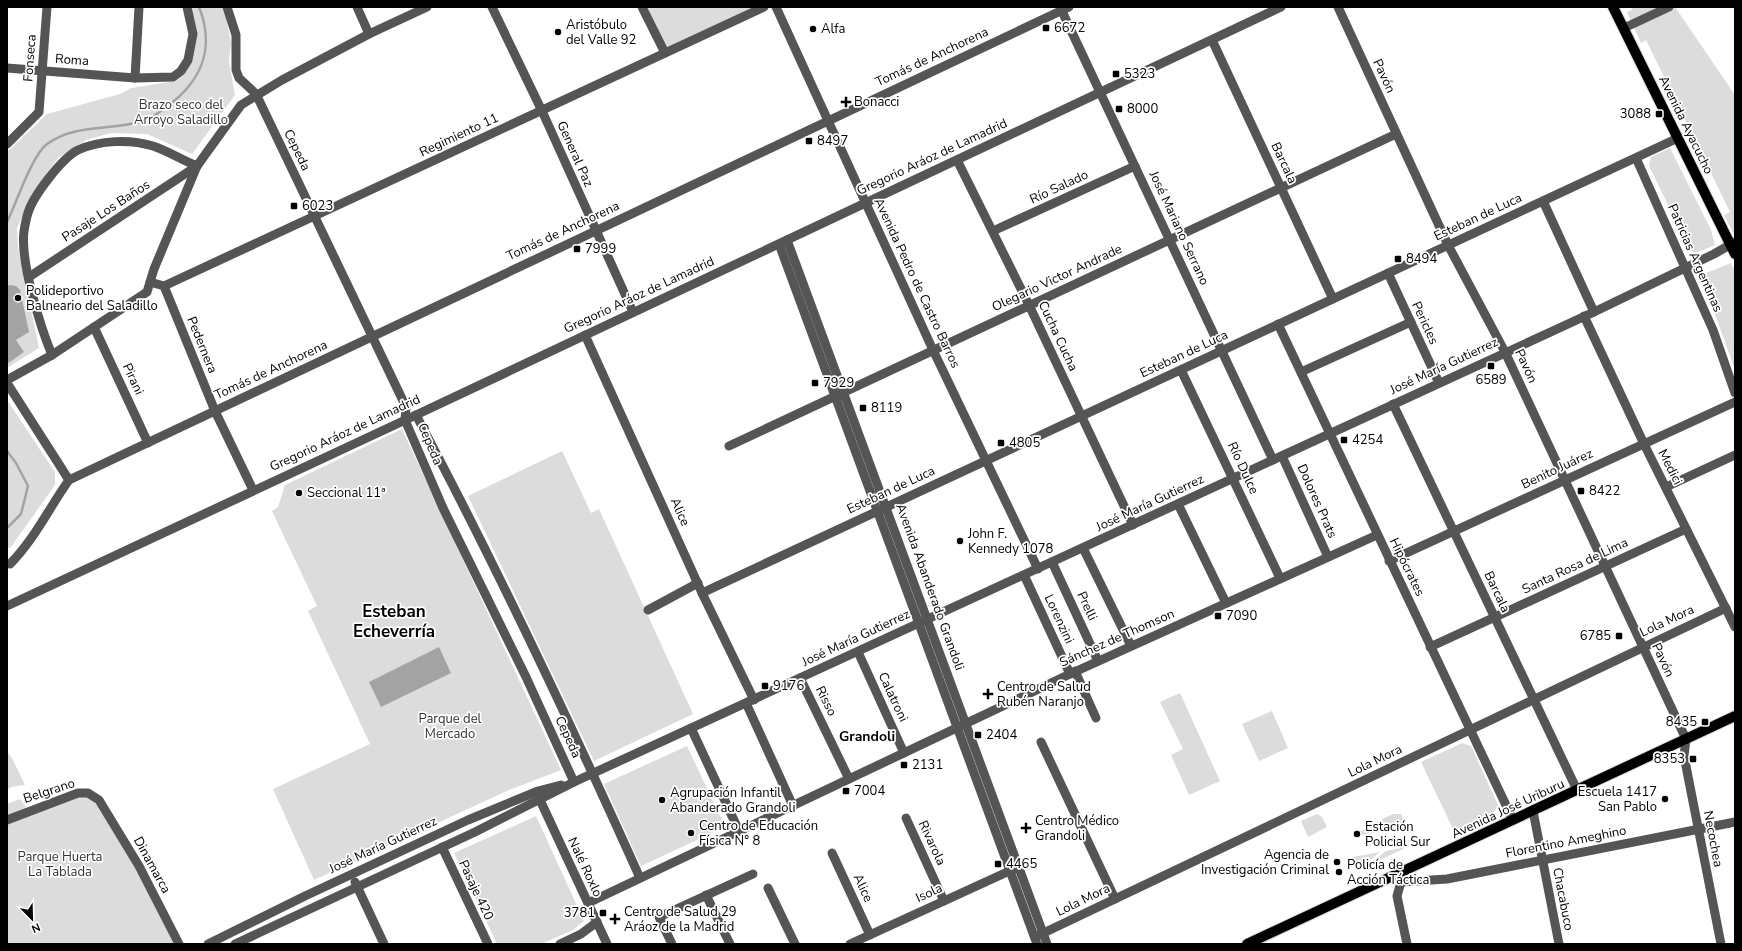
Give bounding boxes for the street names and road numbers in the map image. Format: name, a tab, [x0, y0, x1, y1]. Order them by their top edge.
street label: Tomás de Anchorena	[873, 23, 991, 91]
street label: Fonseca	[19, 34, 41, 82]
street label: Roma	[55, 50, 89, 70]
street label: Pavón	[1368, 56, 1400, 96]
street label: Avenida Ayacucho	[1654, 73, 1718, 177]
street label: Regimiento 11	[417, 109, 501, 161]
street label: Gregorio Aráoz de Lamadrid	[854, 114, 1010, 200]
street label: General Paz	[553, 118, 597, 190]
street label: Cepeda	[279, 126, 315, 174]
street label: Barcala	[1267, 139, 1301, 187]
street label: Río Salado	[1027, 166, 1091, 208]
street label: José Mariano Serrano	[1144, 167, 1213, 288]
street label: Pasaje Los Baños	[58, 176, 154, 246]
street label: Esteban de Luca	[1431, 189, 1525, 245]
street label: Avenida Pedro de Castro Barros	[870, 195, 964, 371]
street label: Tomás de Anchorena	[504, 197, 622, 265]
street label: Patricias Argentinas	[1663, 201, 1727, 315]
street label: Olegario Victor Andrade	[989, 240, 1125, 316]
street label: Gregorio Aráoz de Lamadrid	[561, 252, 717, 338]
street label: Cucha Cucha	[1034, 298, 1082, 374]
street label: Pericles	[1407, 299, 1443, 347]
street label: Pedernera	[182, 314, 222, 376]
street label: Esteban de Luca	[1137, 326, 1231, 382]
street label: José María Gutierrez	[1386, 333, 1501, 399]
street label: Tomás de Anchorena	[212, 336, 330, 404]
street label: Pavón	[1510, 346, 1542, 386]
street label: Pirani	[118, 360, 148, 398]
street label: Gregorio Aráoz de Lamadrid	[267, 390, 423, 476]
street label: Cepeda	[413, 420, 447, 468]
street label: Río Dulce	[1223, 439, 1263, 497]
street label: Benito Juárez	[1518, 445, 1596, 493]
street label: Medici	[1653, 446, 1687, 488]
street label: Dolores Prats	[1293, 461, 1341, 541]
street label: Esteban de Luca	[844, 462, 938, 518]
street label: José María Gutierrez	[1092, 470, 1207, 536]
street label: Alice	[666, 495, 694, 529]
street label: Avenida Abanderado Grandoli	[891, 501, 969, 673]
street label: Santa Rosa de Lima	[1519, 533, 1631, 599]
street label: Hipócrates	[1385, 535, 1429, 599]
street label: Barcala	[1480, 568, 1514, 616]
street label: Prelli	[1072, 588, 1102, 624]
street label: Lorenzini	[1040, 591, 1078, 647]
street label: Lola Mora	[1637, 601, 1697, 641]
street label: José María Gutierrez	[798, 605, 913, 671]
street label: Sánchez de Thomson	[1057, 605, 1177, 671]
street label: Pavón	[1647, 640, 1679, 680]
street label: Calatroni	[874, 669, 912, 725]
street label: Risso	[811, 683, 841, 719]
street label: Cepeda	[551, 713, 585, 761]
street label: Lola Mora	[1345, 740, 1405, 782]
street label: Belgrano	[21, 774, 77, 808]
street label: Avenida José Uriburu	[1449, 775, 1567, 843]
street label: Necochea	[1699, 809, 1727, 869]
street label: José María Gutierrez	[325, 812, 440, 878]
street label: Rivarola	[914, 818, 950, 868]
street label: Florentino Ameghino	[1504, 821, 1628, 863]
street label: Dinamarca	[129, 833, 175, 897]
street label: Nalé Roxlo	[563, 834, 607, 900]
street label: Pasaje 420	[454, 857, 498, 923]
street label: Chacabuco	[1548, 866, 1578, 932]
street label: Alice	[849, 871, 877, 905]
street label: Isola	[913, 879, 945, 907]
street label: Lola Mora	[1053, 879, 1113, 921]

